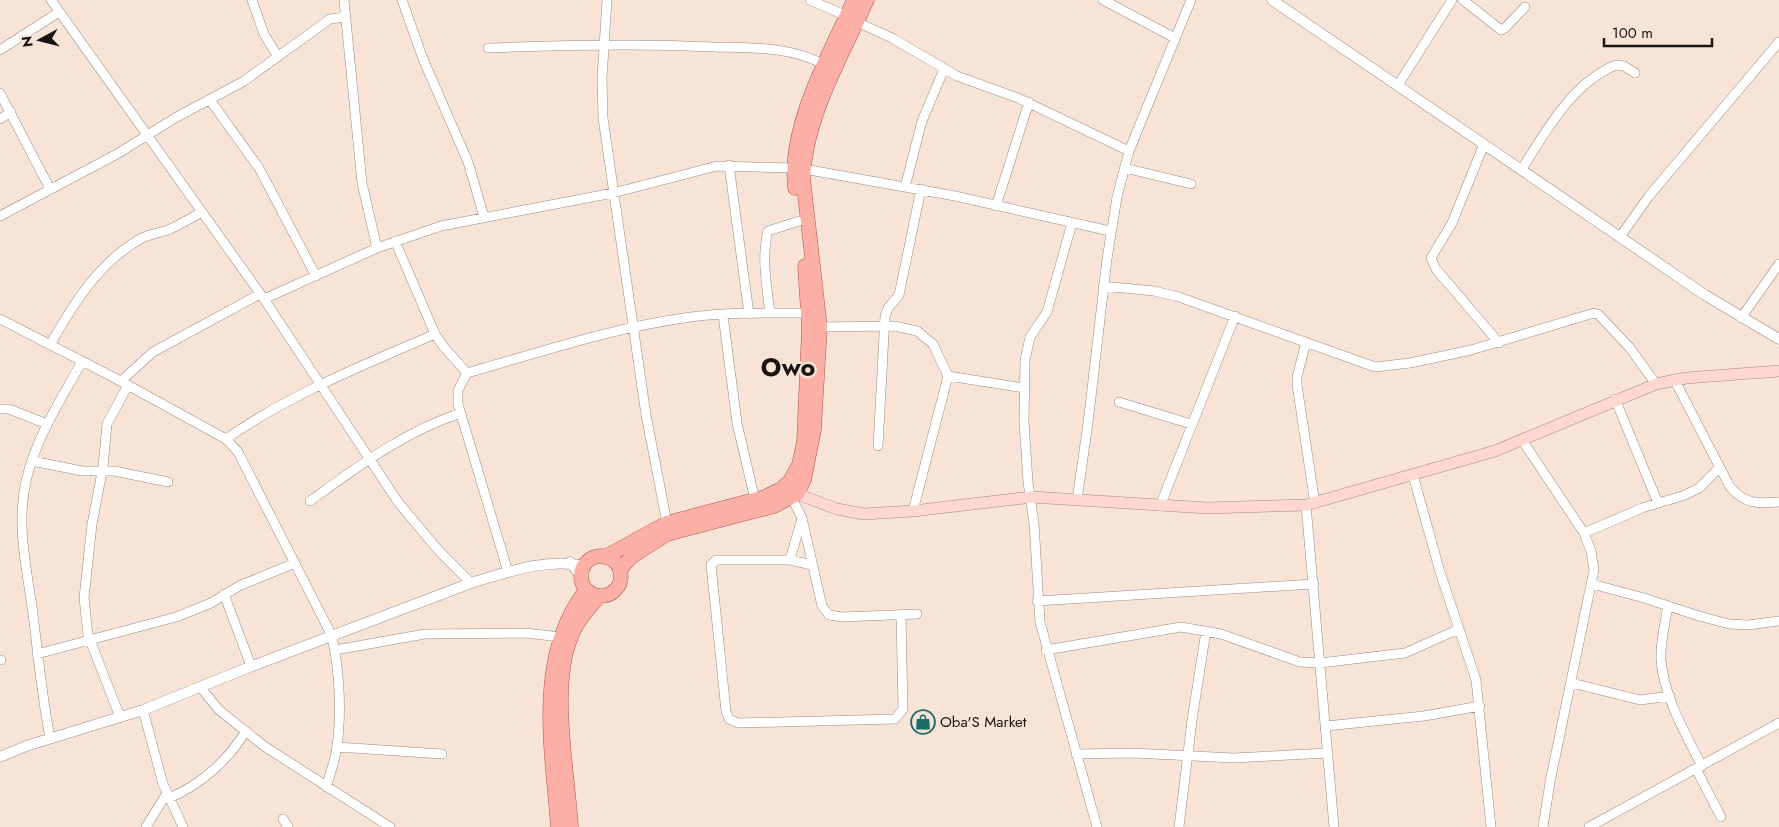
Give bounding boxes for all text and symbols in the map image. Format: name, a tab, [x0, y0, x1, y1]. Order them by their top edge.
north arrow	[15, 15, 65, 65]
scale bar	[1604, 15, 1712, 47]
text: 100 m	[1612, 22, 1653, 44]
text: N	[16, 35, 38, 48]
district label: Owo	[761, 349, 815, 385]
shop icon: Oba'S Market	[910, 709, 936, 735]
place label: Oba'S Market	[940, 711, 1027, 733]

